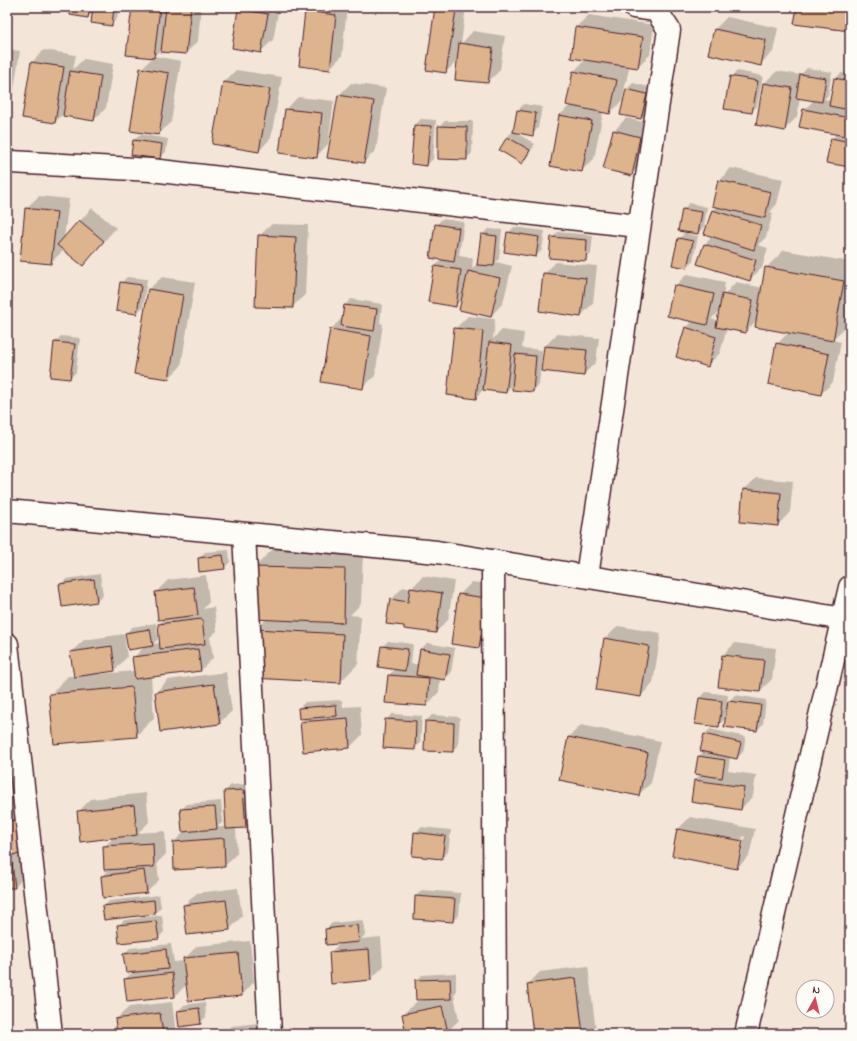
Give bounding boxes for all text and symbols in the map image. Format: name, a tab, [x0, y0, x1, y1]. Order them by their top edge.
north arrow	[795, 979, 835, 1019]
text: N	[811, 982, 821, 999]

